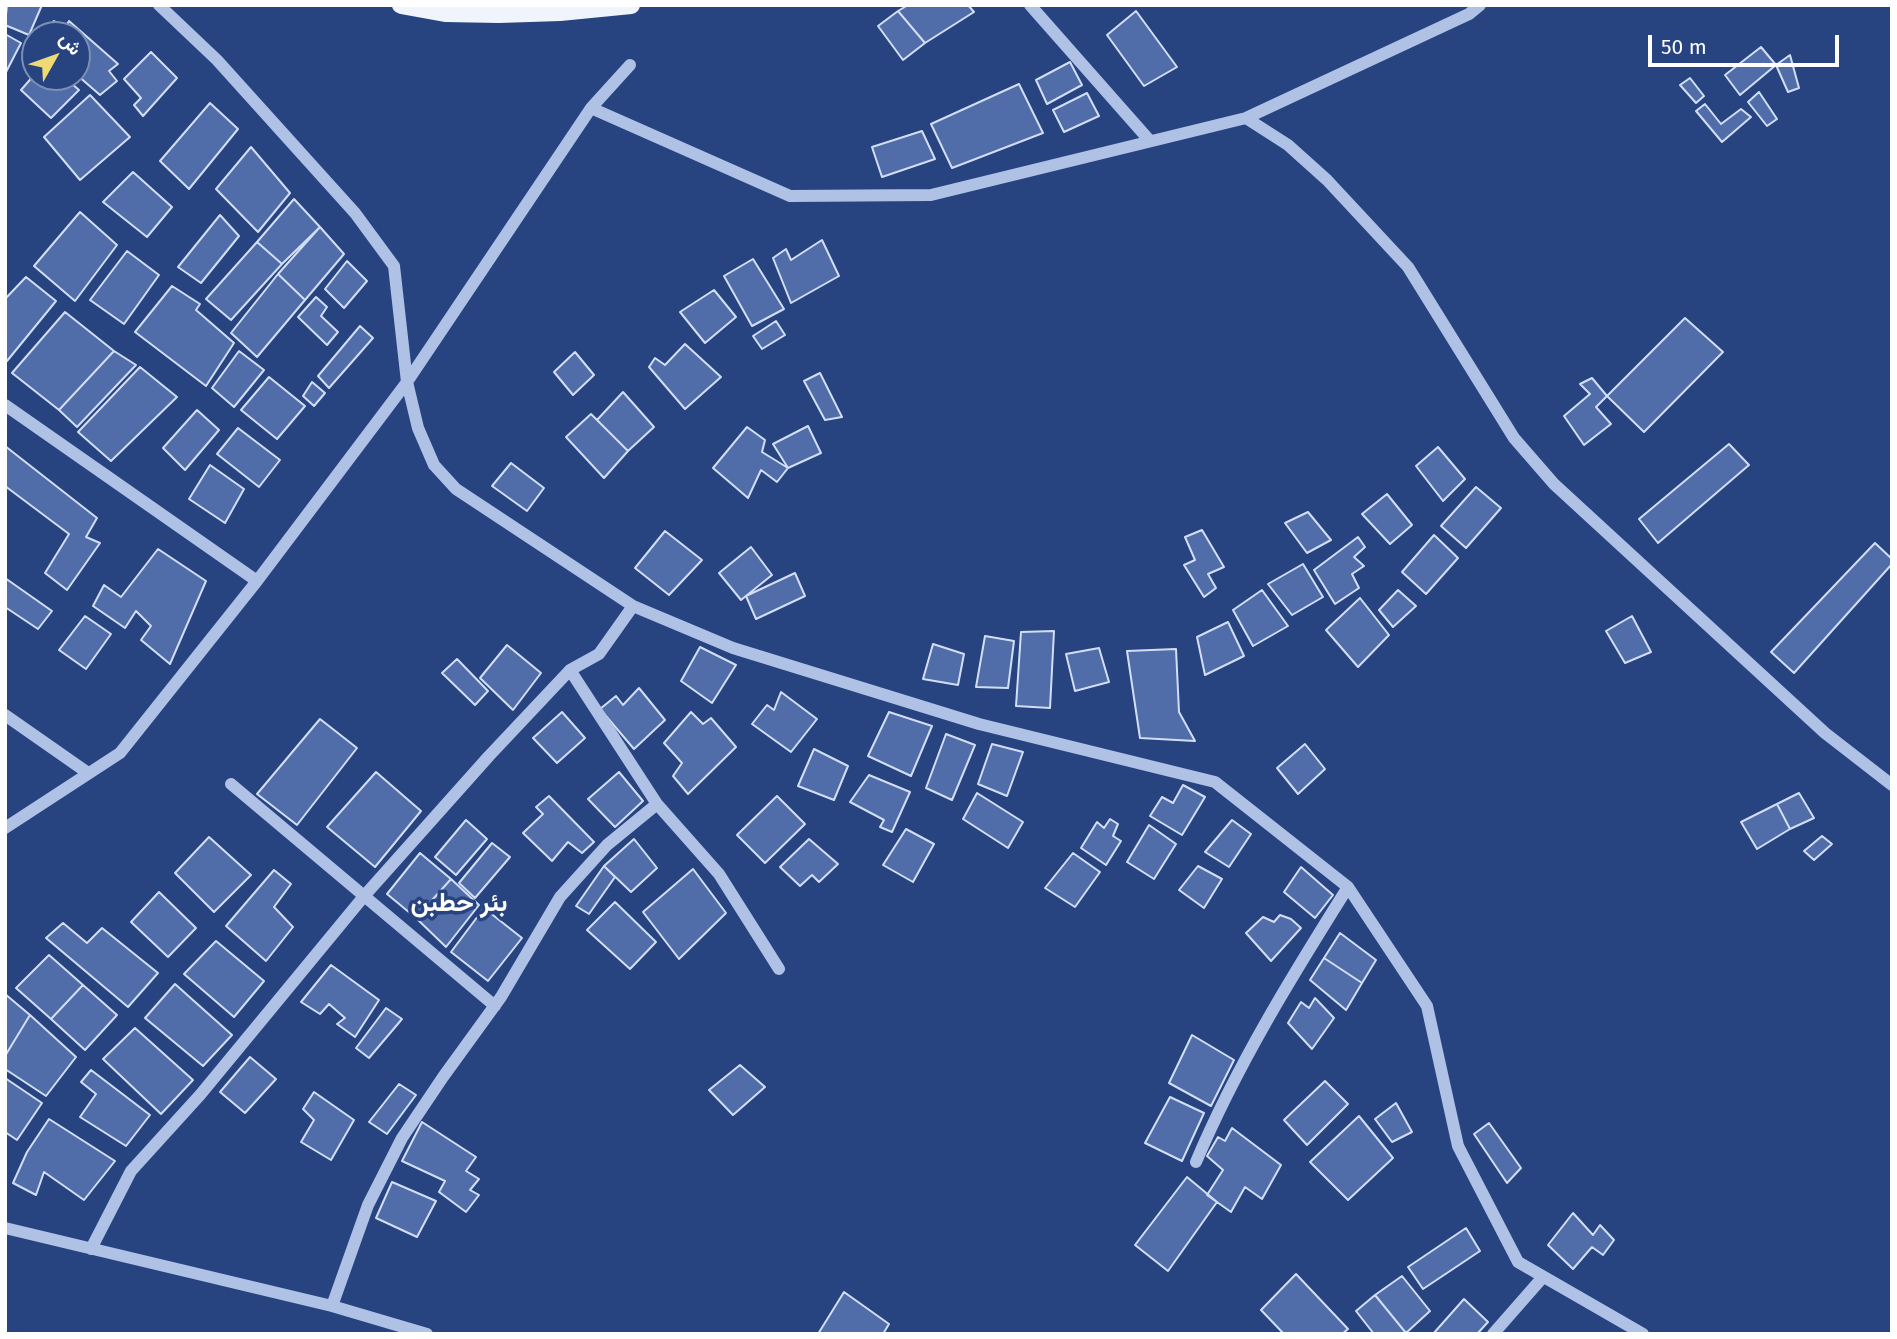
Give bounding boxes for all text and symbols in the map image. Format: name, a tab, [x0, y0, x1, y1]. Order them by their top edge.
north arrow	[21, 21, 91, 91]
scale bar	[1652, 21, 1843, 65]
text: ش	[55, 27, 87, 60]
text: 50 m	[1661, 34, 1707, 60]
district label: بئر حطبن	[411, 888, 507, 920]

